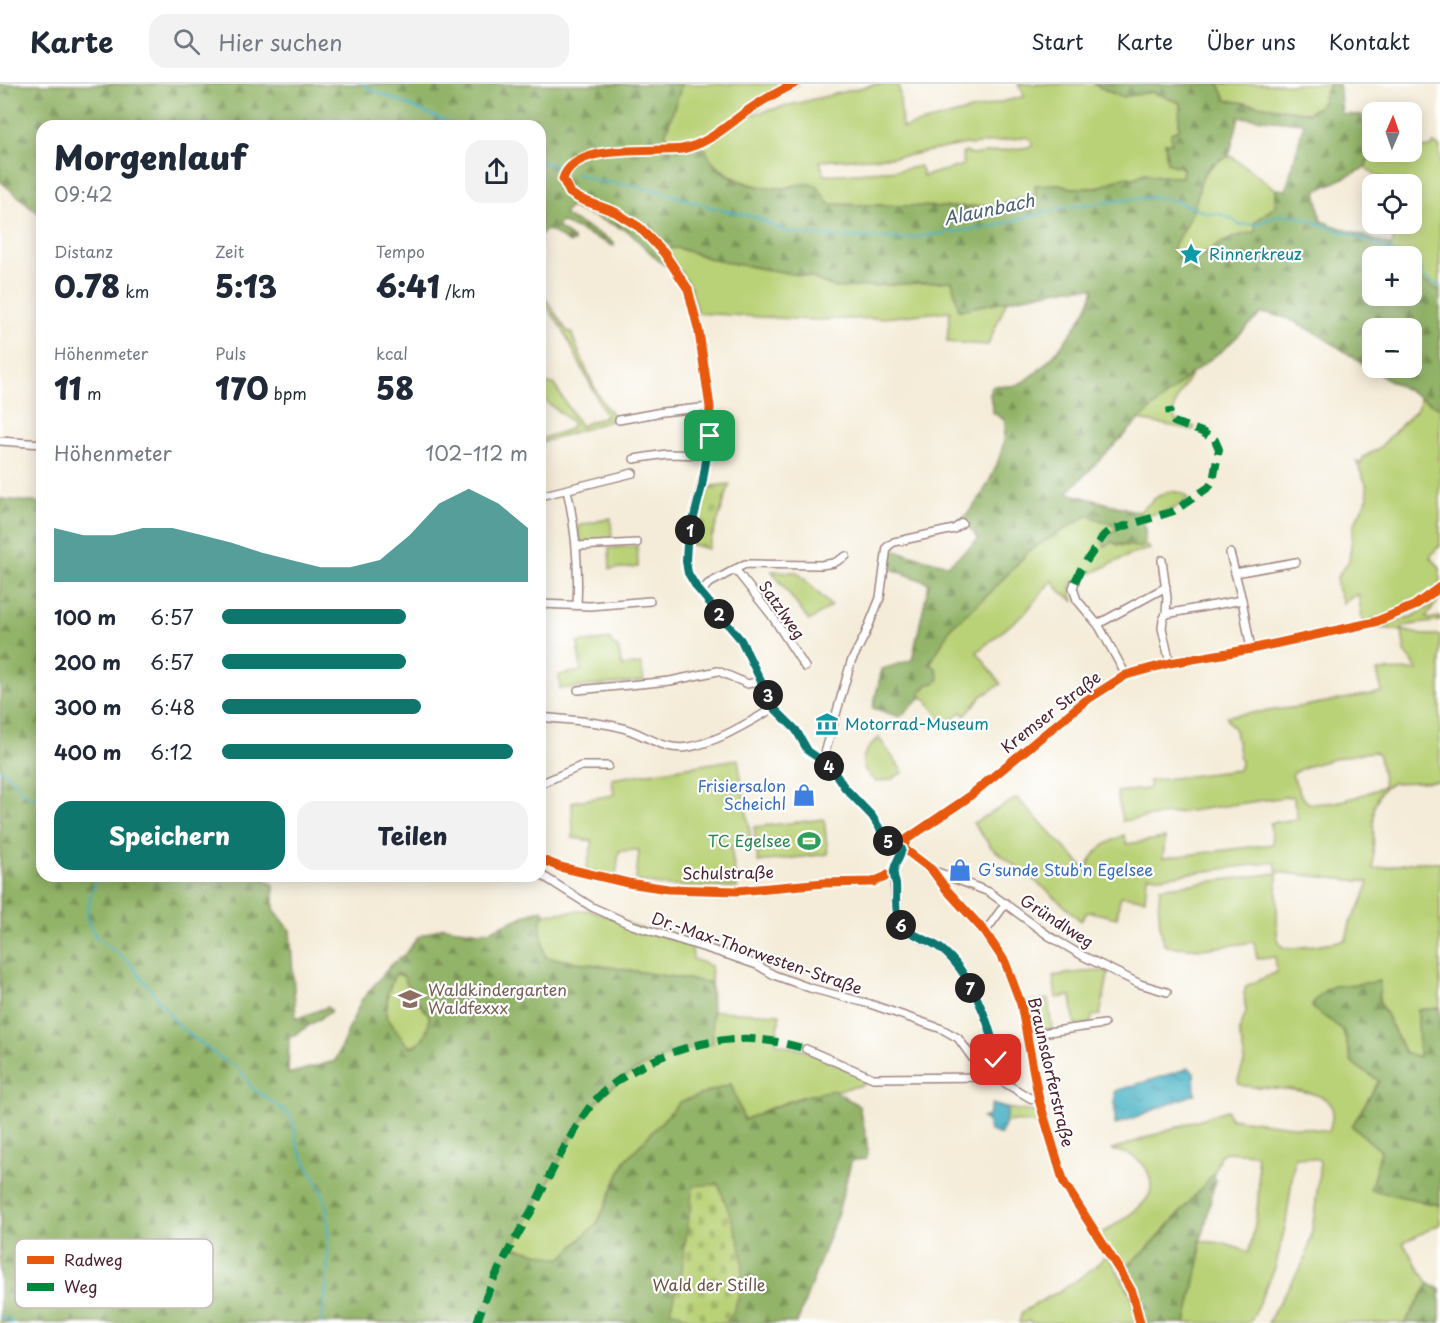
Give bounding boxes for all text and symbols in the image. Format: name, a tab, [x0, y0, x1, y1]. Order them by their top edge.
search box	[149, 14, 569, 68]
text: Karte	[30, 20, 113, 63]
icon: search	[170, 25, 203, 58]
text: Hier suchen	[218, 25, 343, 58]
text: Start	[1031, 25, 1083, 57]
text: Karte	[1116, 25, 1173, 57]
text: Über uns	[1206, 25, 1296, 57]
text: Kontakt	[1329, 25, 1410, 57]
north arrow	[1362, 102, 1422, 162]
map controls	[1362, 102, 1422, 378]
text: Morgenlauf	[54, 131, 247, 181]
button: share	[465, 140, 528, 203]
button: locate	[1362, 174, 1422, 234]
text: 09:42	[54, 179, 113, 209]
water label: Alaunbach	[941, 186, 1037, 231]
text: Distanz	[54, 239, 113, 263]
text: Zeit	[215, 239, 244, 263]
text: Tempo	[376, 239, 425, 263]
place icon: Rinnerkreuz	[1178, 241, 1204, 267]
place label: Rinnerkreuz	[1209, 241, 1302, 265]
button: +	[1362, 246, 1422, 306]
text: 0.78	[54, 263, 120, 308]
text: 5:13	[215, 263, 277, 308]
text: 6:41	[376, 263, 440, 308]
text: km	[120, 279, 149, 303]
text: /km	[440, 279, 476, 303]
button: −	[1362, 318, 1422, 378]
text: Höhenmeter	[54, 341, 148, 365]
text: Puls	[215, 341, 246, 365]
text: kcal	[376, 341, 408, 365]
text: 11	[54, 365, 82, 410]
text: 170	[215, 365, 268, 410]
text: 58	[376, 365, 414, 410]
text: m	[82, 381, 102, 405]
text: bpm	[268, 381, 307, 405]
pin	[684, 410, 735, 461]
icon: arrive	[693, 419, 726, 452]
text: Höhenmeter	[54, 438, 172, 468]
text: 102–112 m	[425, 438, 528, 468]
pin: 1	[675, 515, 705, 545]
text: 1	[686, 518, 694, 542]
street label: Satzlweg	[754, 575, 812, 644]
pin: 2	[704, 599, 734, 629]
text: 100 m	[54, 602, 116, 632]
text: 6:57	[150, 602, 194, 632]
text: 2	[713, 602, 725, 626]
text: 200 m	[54, 647, 121, 677]
text: 6:57	[150, 647, 194, 677]
street label: Kremser Straße	[995, 665, 1105, 758]
pin: 3	[753, 680, 783, 710]
text: 3	[763, 683, 773, 707]
text: 300 m	[54, 692, 122, 722]
text: 6:48	[150, 692, 195, 722]
museum icon: Motorrad-Museum	[814, 711, 840, 737]
place label: Motorrad-Museum	[845, 711, 989, 735]
text: 400 m	[54, 737, 122, 767]
text: 6:12	[150, 737, 193, 767]
pin: 4	[814, 751, 844, 781]
text: 4	[824, 754, 834, 778]
place label: Frisiersalon Scheichl	[697, 773, 786, 815]
shop icon: Frisiersalon Scheichl	[791, 782, 817, 808]
button: Speichern	[54, 801, 285, 870]
button: Teilen	[297, 801, 528, 870]
pin: 5	[873, 826, 903, 856]
place label: TC Egelsee	[708, 828, 791, 852]
sports icon: TC Egelsee	[796, 828, 822, 854]
text: 5	[883, 829, 893, 853]
shop icon: G'sunde Stub'n Egelsee	[947, 857, 973, 883]
place label: G'sunde Stub'n Egelsee	[978, 857, 1153, 881]
street label: Schulstraße	[682, 859, 774, 885]
street label: Gründlweg	[1016, 887, 1099, 953]
street label: Dr.-Max-Thorwesten-Straße	[649, 905, 866, 999]
pin: 6	[886, 910, 916, 940]
text: 6	[895, 913, 907, 937]
pin: 7	[955, 973, 985, 1003]
text: 7	[965, 976, 975, 1000]
place label: Waldkindergarten Waldfexxx	[428, 977, 567, 1019]
school or university icon: Waldkindergarten Waldfexxx	[397, 986, 423, 1012]
street label: Braunsdorferstraße	[1023, 994, 1081, 1149]
pin	[970, 1034, 1021, 1085]
icon: check	[979, 1043, 1012, 1076]
legend	[15, 1239, 213, 1308]
text: Radweg	[64, 1247, 123, 1271]
park label: Wald der Stille	[652, 1272, 766, 1296]
text: Weg	[64, 1274, 97, 1298]

